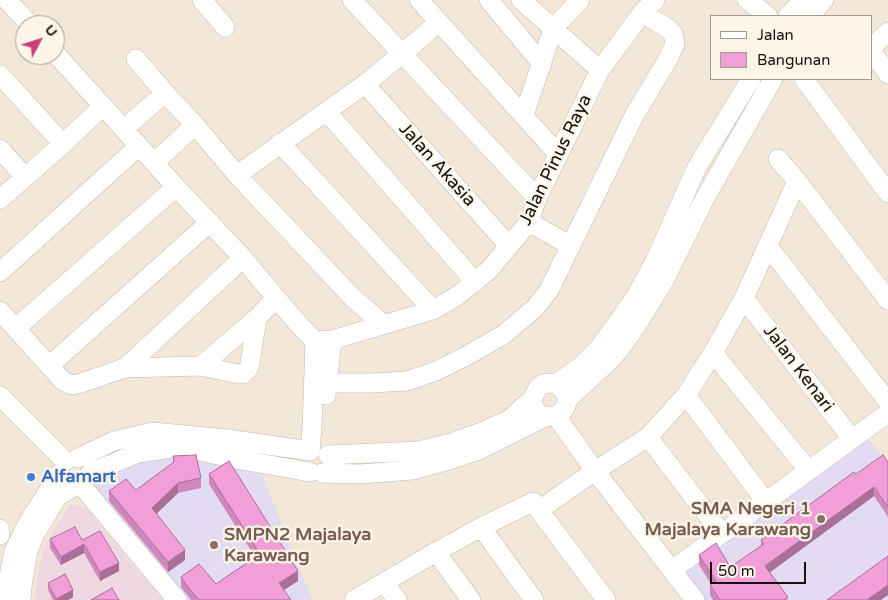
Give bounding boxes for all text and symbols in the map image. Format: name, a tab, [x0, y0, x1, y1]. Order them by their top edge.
north arrow	[15, 15, 65, 65]
legend	[710, 15, 873, 80]
text: U	[41, 21, 61, 40]
text: Jalan	[757, 26, 794, 44]
text: Bangunan	[757, 51, 830, 69]
street label: Jalan Pinus Raya	[515, 91, 597, 229]
street label: Jalan Akasia	[394, 119, 480, 211]
street label: Jalan Kenari	[758, 321, 838, 417]
place label: Alfamart	[41, 466, 116, 488]
marker: Alfamart	[25, 471, 37, 483]
place label: SMA Negeri 1 Majalaya Karawang	[644, 498, 811, 540]
marker: SMA Negeri 1 Majalaya Karawang	[815, 513, 827, 525]
place label: SMPN2 Majalaya Karawang	[224, 524, 371, 566]
marker: SMPN2 Majalaya Karawang	[208, 539, 220, 551]
scale bar	[713, 552, 809, 584]
text: 50 m	[718, 562, 755, 580]

